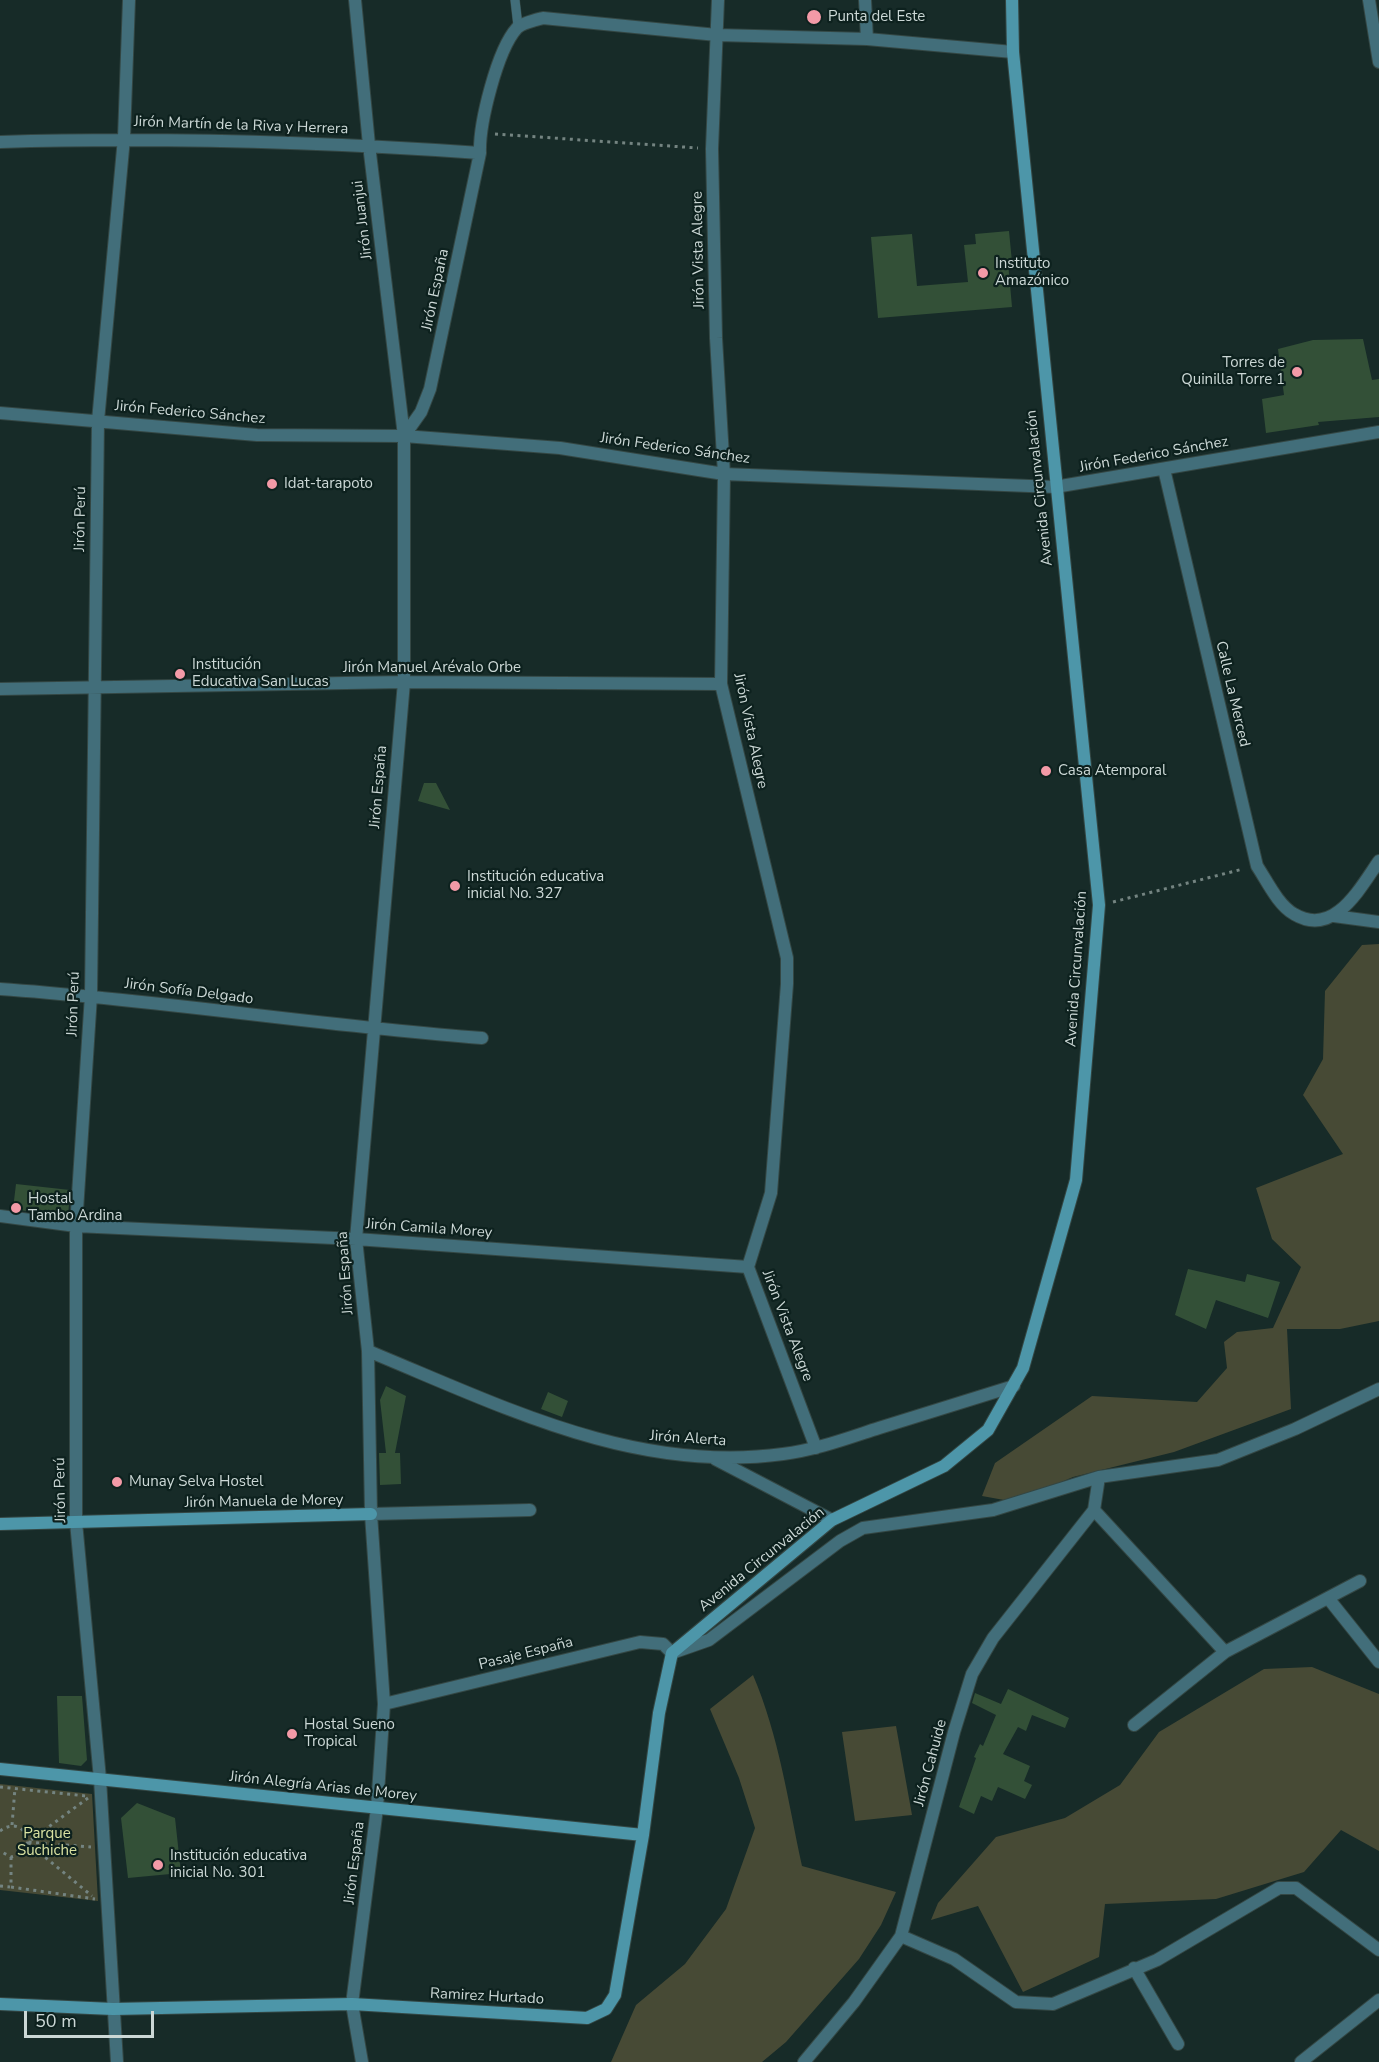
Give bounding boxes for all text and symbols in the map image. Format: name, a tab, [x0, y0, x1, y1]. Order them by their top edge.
marker: Punta del Este	[805, 8, 823, 26]
place label: Punta del Este	[828, 8, 925, 26]
street label: Jirón Martín de la Riva y Herrera	[133, 113, 349, 139]
street label: Jirón Juanjui	[349, 179, 377, 261]
street label: Jirón Vista Alegre	[689, 191, 709, 309]
street label: Jirón España	[419, 247, 453, 333]
place label: Instituto Amazónico	[995, 255, 1069, 290]
marker: Instituto Amazónico	[976, 266, 990, 280]
place label: Torres de Quinilla Torre 1	[1181, 354, 1285, 389]
marker: Torres de Quinilla Torre 1	[1290, 365, 1304, 379]
street label: Jirón Federico Sánchez	[114, 397, 266, 429]
street label: Avenida Circunvalación	[1023, 409, 1057, 567]
street label: Jirón Federico Sánchez	[599, 430, 751, 468]
street label: Jirón Federico Sánchez	[1078, 433, 1230, 477]
place label: Idat-tarapoto	[284, 475, 373, 493]
marker: Idat-tarapoto	[265, 477, 279, 491]
street label: Jirón Perú	[71, 486, 91, 552]
street label: Calle La Merced	[1211, 639, 1253, 749]
place label: Institución Educativa San Lucas	[192, 656, 329, 691]
street label: Jirón Manuel Arévalo Orbe	[343, 659, 521, 677]
marker: Institución Educativa San Lucas	[173, 667, 187, 681]
street label: Jirón Vista Alegre	[729, 672, 771, 790]
street label: Jirón España	[366, 745, 392, 829]
place label: Casa Atemporal	[1058, 762, 1166, 780]
marker: Casa Atemporal	[1039, 764, 1053, 778]
place label: Institución educativa inicial No. 327	[467, 868, 604, 903]
marker: Institución educativa inicial No. 327	[448, 879, 462, 893]
street label: Avenida Circunvalación	[1063, 890, 1091, 1048]
street label: Jirón Perú	[64, 971, 84, 1037]
street label: Jirón Sofía Delgado	[124, 975, 254, 1009]
place label: Hostal Tambo Ardina	[28, 1190, 123, 1225]
marker: Hostal Tambo Ardina	[9, 1201, 23, 1215]
street label: Jirón Camila Morey	[365, 1216, 493, 1242]
street label: Jirón España	[334, 1231, 358, 1315]
street label: Jirón Vista Alegre	[758, 1268, 816, 1384]
street label: Jirón Alerta	[649, 1427, 727, 1451]
street label: Jirón Perú	[51, 1457, 71, 1523]
place label: Munay Selva Hostel	[129, 1473, 264, 1491]
marker: Munay Selva Hostel	[110, 1475, 124, 1489]
street label: Jirón Manuela de Morey	[184, 1492, 344, 1512]
street label: Avenida Circunvalación	[696, 1504, 828, 1616]
street label: Pasaje España	[477, 1634, 575, 1674]
place label: Hostal Sueno Tropical	[304, 1716, 395, 1751]
street label: Jirón Cahuide	[911, 1718, 951, 1808]
marker: Hostal Sueno Tropical	[285, 1727, 299, 1741]
street label: Jirón Alegría Arias de Morey	[228, 1768, 418, 1806]
street label: Jirón España	[341, 1821, 369, 1905]
park label: Parque Suchiche	[17, 1825, 77, 1860]
place label: Institución educativa inicial No. 301	[170, 1847, 307, 1882]
marker: Institución educativa inicial No. 301	[151, 1858, 165, 1872]
street label: Ramirez Hurtado	[430, 1985, 544, 2009]
scale bar	[27, 1999, 158, 2037]
text: 50 m	[35, 2009, 77, 2033]

